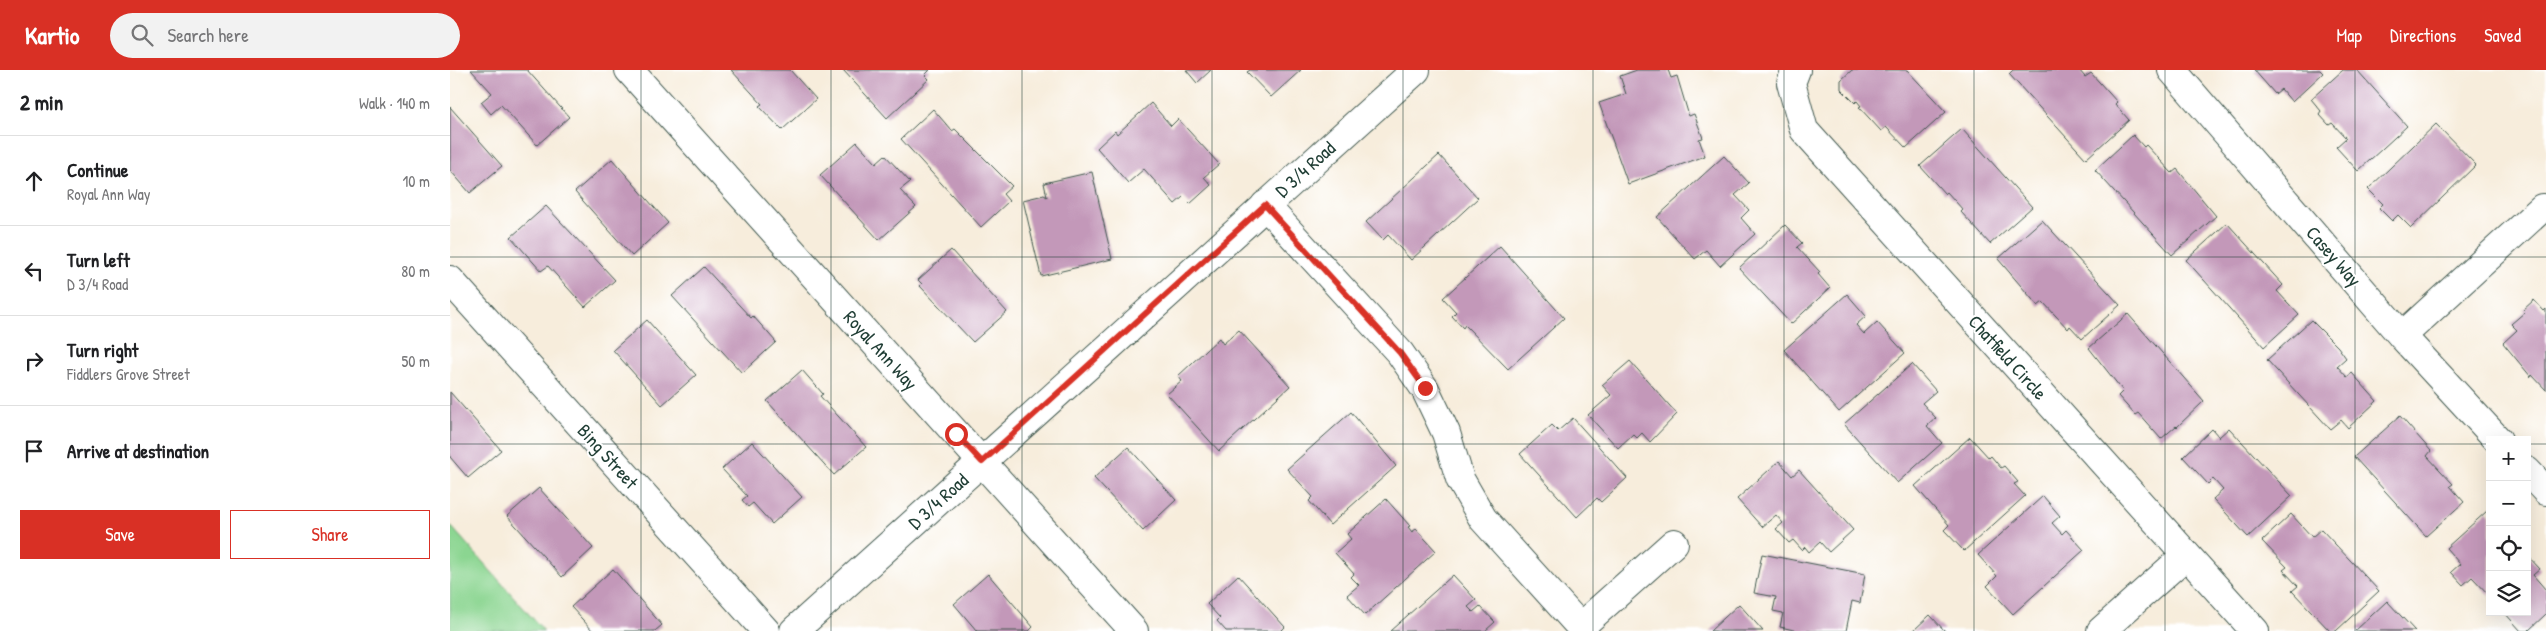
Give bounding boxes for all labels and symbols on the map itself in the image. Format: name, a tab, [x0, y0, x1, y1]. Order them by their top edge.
street label: D 3/4 Road	[1269, 135, 1341, 203]
street label: Casey Way	[2300, 220, 2368, 292]
street label: Royal Ann Way	[838, 304, 924, 396]
street label: Chatfield Circle	[1963, 309, 2054, 406]
route end	[1414, 377, 1437, 400]
street label: Bing Street	[572, 418, 645, 495]
route start	[945, 423, 968, 446]
street label: D 3/4 Road	[902, 467, 974, 535]

